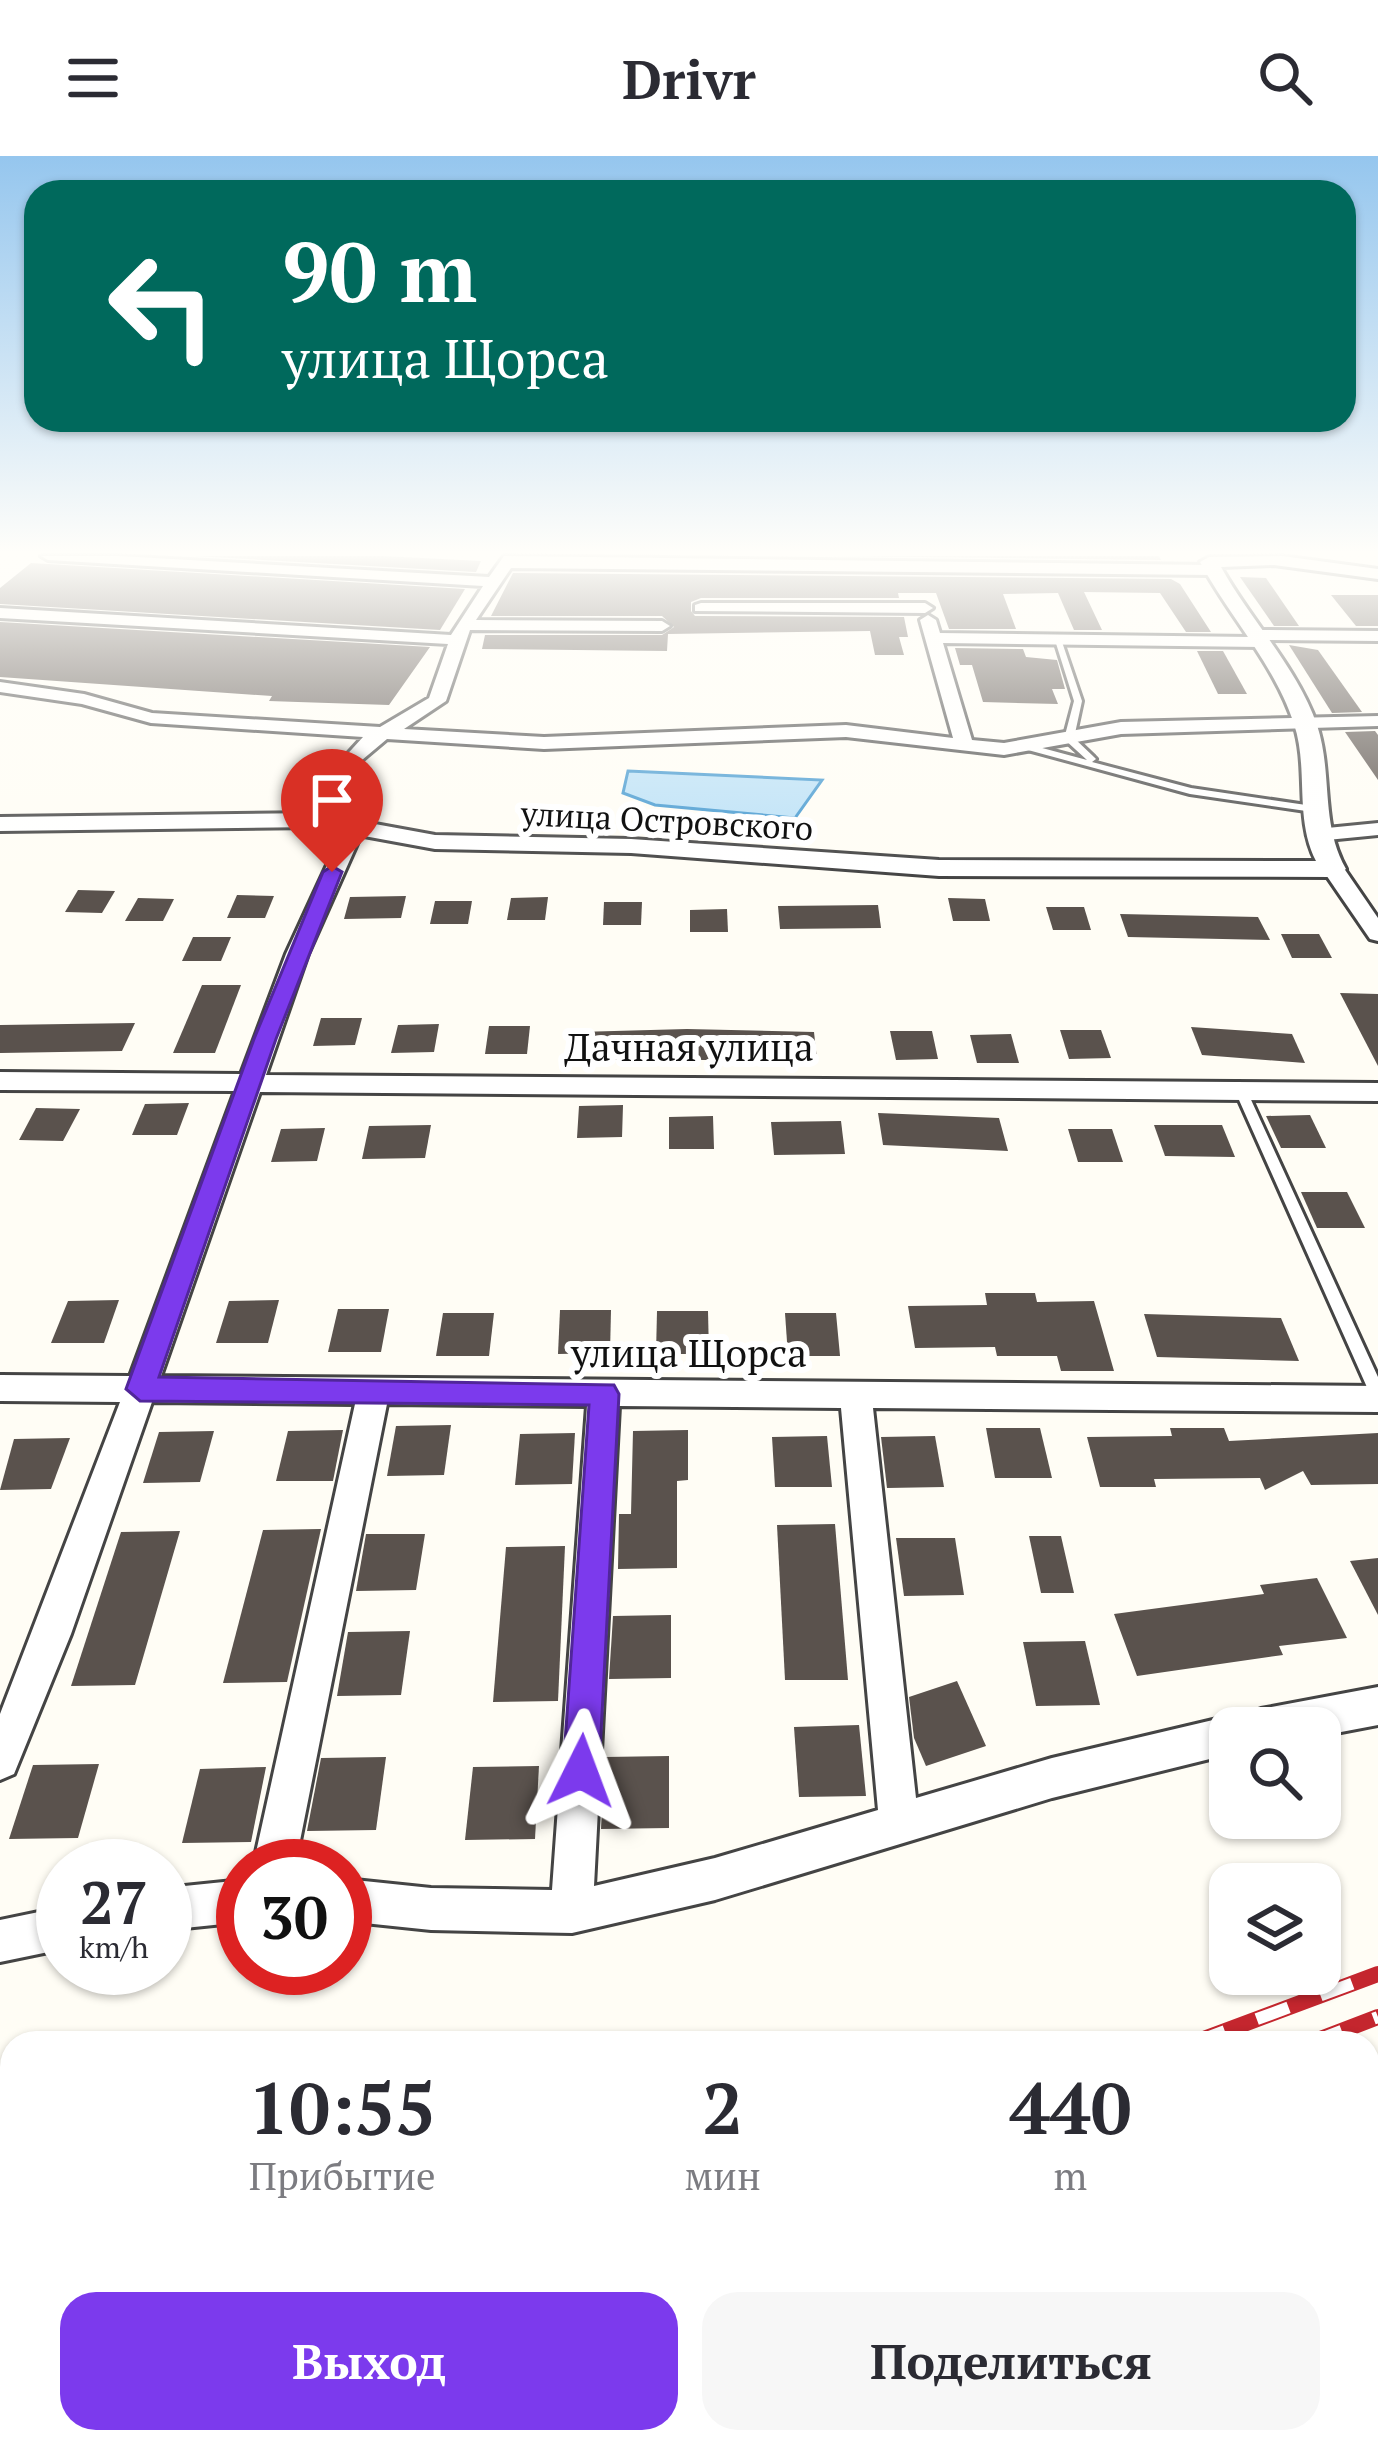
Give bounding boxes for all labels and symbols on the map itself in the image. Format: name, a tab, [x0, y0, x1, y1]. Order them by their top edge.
pin	[281, 749, 383, 872]
street label: улица Островского	[519, 791, 814, 849]
street label: Дачная улица	[564, 1020, 814, 1072]
street label: улица Щорса	[570, 1326, 807, 1378]
position arrow	[518, 1708, 644, 1834]
speed limit sign: 30	[216, 1839, 372, 1995]

